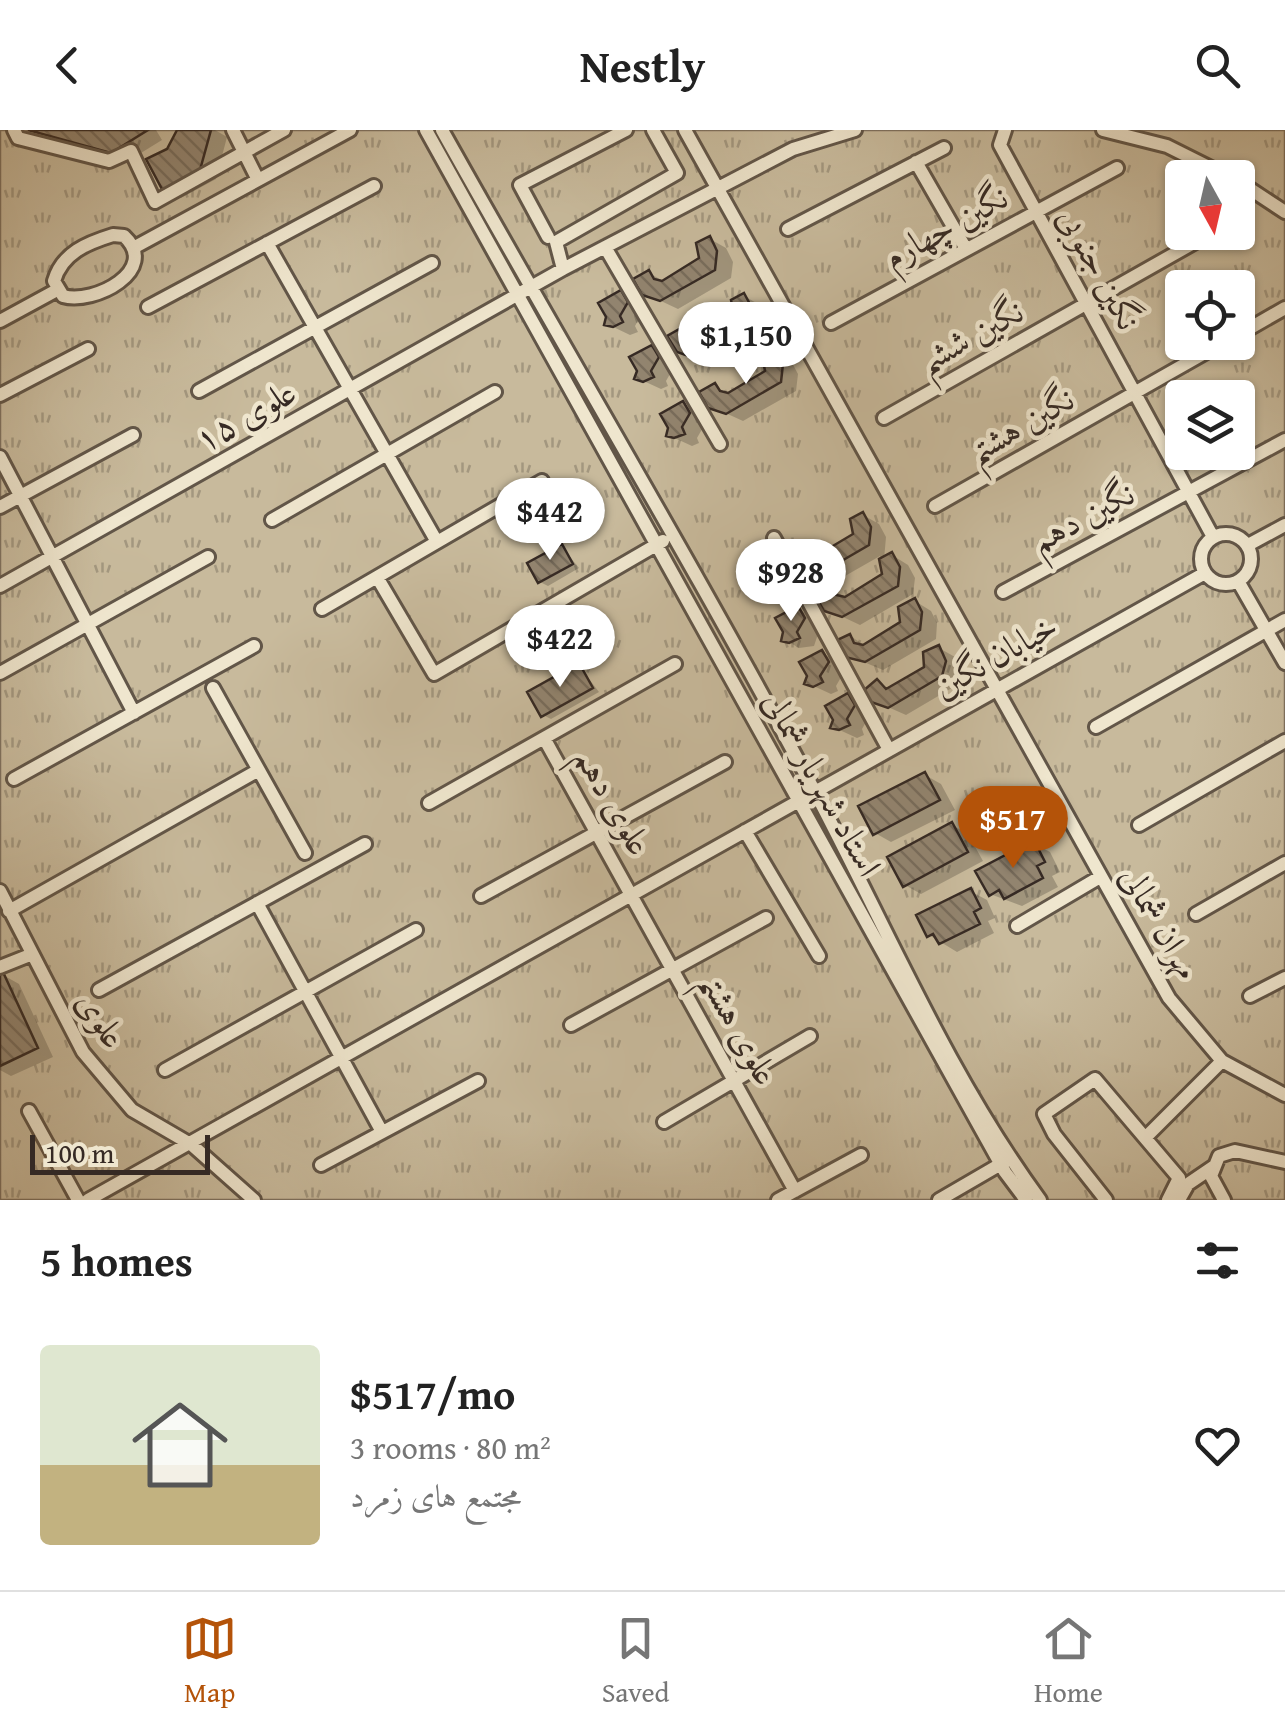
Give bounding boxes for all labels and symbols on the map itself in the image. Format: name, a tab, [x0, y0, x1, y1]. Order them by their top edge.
north arrow	[1165, 160, 1255, 250]
street label: نگین چهارم	[873, 171, 1020, 286]
street label: نگین جنوبی	[1045, 197, 1155, 339]
street label: نگین ششم	[908, 285, 1037, 394]
pin: $1,150	[665, 302, 827, 387]
street label: علوی ۱۵	[185, 366, 305, 464]
street label: نگین هشتم	[957, 373, 1088, 484]
street label: نگین دهم	[1021, 467, 1147, 572]
pin: $442	[491, 478, 609, 563]
pin: $928	[732, 539, 850, 624]
street label: خیابان نگین	[923, 600, 1067, 710]
pin: $422	[501, 605, 619, 690]
street label: استاد شهریار شمالی	[751, 681, 895, 885]
street label: علوی دهم	[555, 737, 666, 869]
pin: $517	[954, 786, 1072, 871]
street label: مهران شمالی	[1108, 856, 1214, 988]
street label: علوی هشتم	[679, 962, 792, 1099]
street label: علوی	[64, 980, 140, 1058]
scale bar	[30, 1130, 210, 1174]

